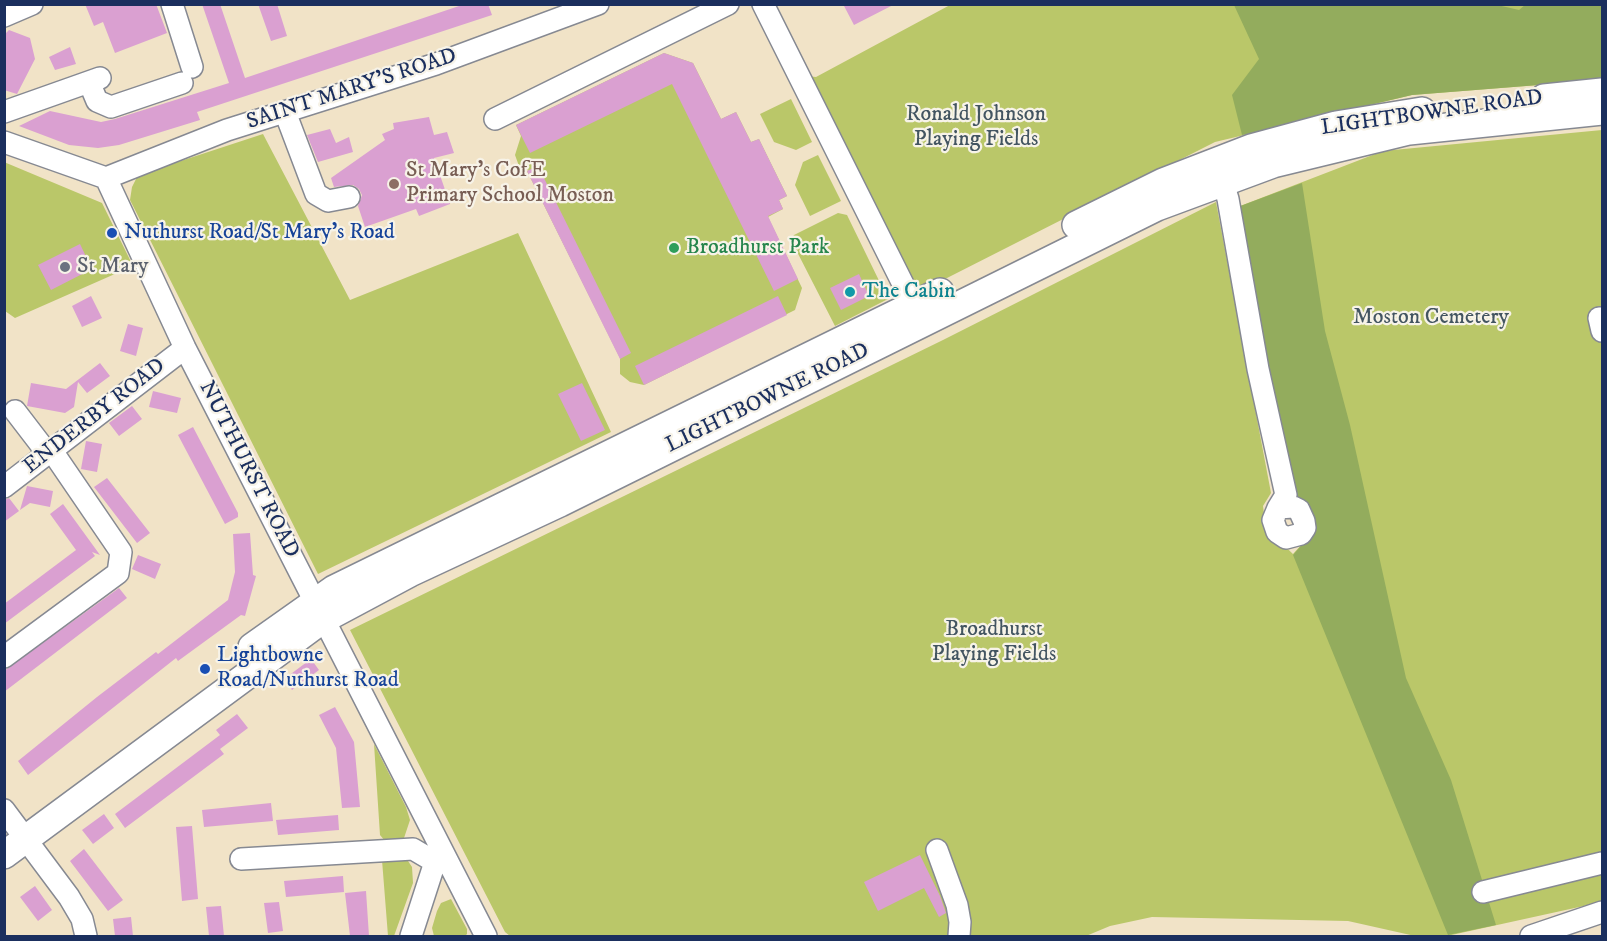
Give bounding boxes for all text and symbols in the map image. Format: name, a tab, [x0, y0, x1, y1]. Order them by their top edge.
street label: SAINT MARY'S ROAD	[244, 44, 460, 136]
street label: LIGHTBOWNE ROAD	[1320, 85, 1544, 143]
park label: Ronald Johnson Playing Fields	[906, 102, 1046, 154]
place label: St Mary's CofE Primary School Moston	[406, 158, 614, 210]
marker: St Mary's CofE Primary School Moston	[387, 177, 401, 191]
place label: Nuthurst Road/St Mary's Road	[124, 220, 395, 246]
marker: Nuthurst Road/St Mary's Road	[105, 226, 119, 240]
place label: Broadhurst Park	[686, 235, 829, 261]
marker: Broadhurst Park	[667, 241, 681, 255]
place label: St Mary	[77, 254, 148, 280]
marker: St Mary	[58, 260, 72, 274]
place label: The Cabin	[862, 279, 955, 305]
marker: The Cabin	[843, 285, 857, 299]
park label: Moston Cemetery	[1353, 305, 1509, 331]
street label: LIGHTBOWNE ROAD	[662, 338, 874, 460]
street label: ENDERBY ROAD	[19, 353, 171, 481]
street label: NUTHURST ROAD	[192, 377, 304, 563]
park label: Broadhurst Playing Fields	[932, 617, 1056, 668]
place label: Lightbowne Road/Nuthurst Road	[217, 643, 399, 694]
marker: Lightbowne Road/Nuthurst Road	[198, 662, 212, 676]

